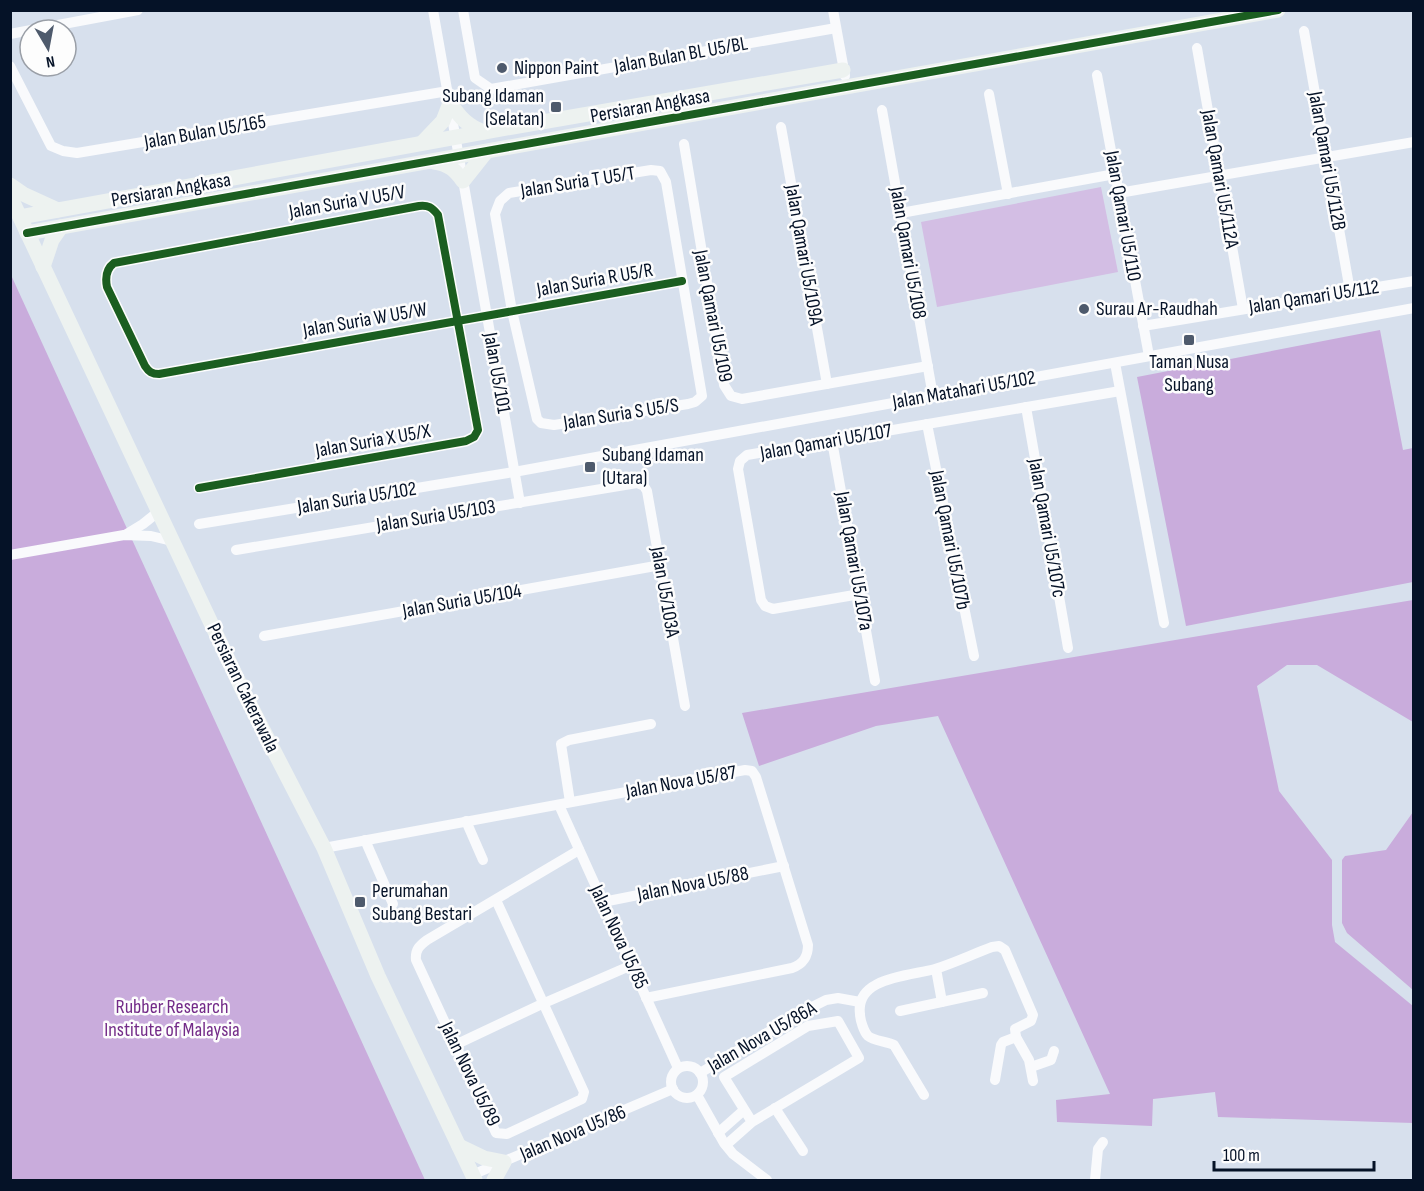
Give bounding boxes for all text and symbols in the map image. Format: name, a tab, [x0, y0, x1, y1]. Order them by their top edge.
north arrow	[18, 18, 78, 78]
street label: Jalan Bulan BL U5/BL	[612, 31, 750, 79]
text: N	[44, 51, 56, 71]
place label: Nippon Paint	[514, 56, 599, 80]
marker: Nippon Paint	[495, 61, 509, 75]
place label: Subang Idaman (Selatan)	[442, 84, 544, 131]
street label: Persiaran Angkasa	[588, 84, 712, 128]
street label: Jalan Qamari U5/112B	[1303, 89, 1351, 232]
marker: Subang Idaman (Selatan)	[549, 100, 563, 114]
street label: Jalan Qamari U5/112A	[1196, 107, 1244, 251]
street label: Jalan Bulan U5/165	[141, 110, 268, 155]
street label: Jalan Qamari U5/110	[1100, 148, 1146, 283]
street label: Jalan Suria T U5/T	[518, 161, 637, 203]
street label: Persiaran Angkasa	[109, 168, 233, 212]
street label: Jalan Suria V U5/V	[286, 180, 407, 224]
street label: Jalan Qamari U5/109A	[780, 182, 828, 328]
street label: Jalan Qamari U5/108	[884, 184, 931, 321]
street label: Jalan Qamari U5/109	[688, 247, 738, 384]
street label: Jalan Suria R U5/R	[534, 258, 655, 302]
street label: Jalan Qamari U5/112	[1246, 275, 1381, 319]
street label: Jalan Suria W U5/W	[300, 297, 429, 343]
place label: Surau Ar-Raudhah	[1096, 297, 1218, 321]
marker: Surau Ar-Raudhah	[1077, 302, 1091, 316]
street label: Jalan U5/101	[478, 330, 516, 415]
marker: Taman Nusa Subang	[1182, 333, 1196, 347]
place label: Taman Nusa Subang	[1149, 350, 1229, 397]
street label: Jalan Matahari U5/102	[890, 366, 1038, 415]
street label: Jalan Suria S U5/S	[561, 393, 680, 435]
street label: Jalan Suria X U5/X	[313, 419, 433, 463]
street label: Jalan Qamari U5/107	[757, 419, 894, 466]
place label: Subang Idaman (Utara)	[602, 443, 704, 490]
street label: Jalan Qamari U5/107c	[1023, 456, 1071, 599]
marker: Subang Idaman (Utara)	[583, 460, 597, 474]
street label: Jalan Qamari U5/107b	[925, 467, 975, 612]
street label: Jalan Suria U5/102	[295, 477, 418, 519]
street label: Jalan Qamari U5/107a	[830, 489, 878, 632]
street label: Jalan Suria U5/103	[374, 495, 497, 537]
street label: Jalan U5/103A	[645, 544, 685, 640]
street label: Jalan Suria U5/104	[400, 579, 523, 623]
street label: Persiaran Cakerawala	[201, 619, 285, 757]
street label: Jalan Nova U5/87	[623, 760, 738, 804]
street label: Jalan Nova U5/88	[634, 861, 751, 907]
place label: Perumahan Subang Bestari	[372, 879, 472, 926]
street label: Jalan Nova U5/85	[584, 880, 654, 993]
marker: Perumahan Subang Bestari	[353, 895, 367, 909]
park label: Rubber Research Institute of Malaysia	[104, 995, 240, 1042]
street label: Jalan Nova U5/86A	[703, 996, 821, 1078]
street label: Jalan Nova U5/89	[434, 1017, 506, 1130]
street label: Jalan Nova U5/86	[515, 1100, 630, 1166]
scale bar	[1214, 1134, 1374, 1172]
text: 100 m	[1223, 1145, 1260, 1166]

